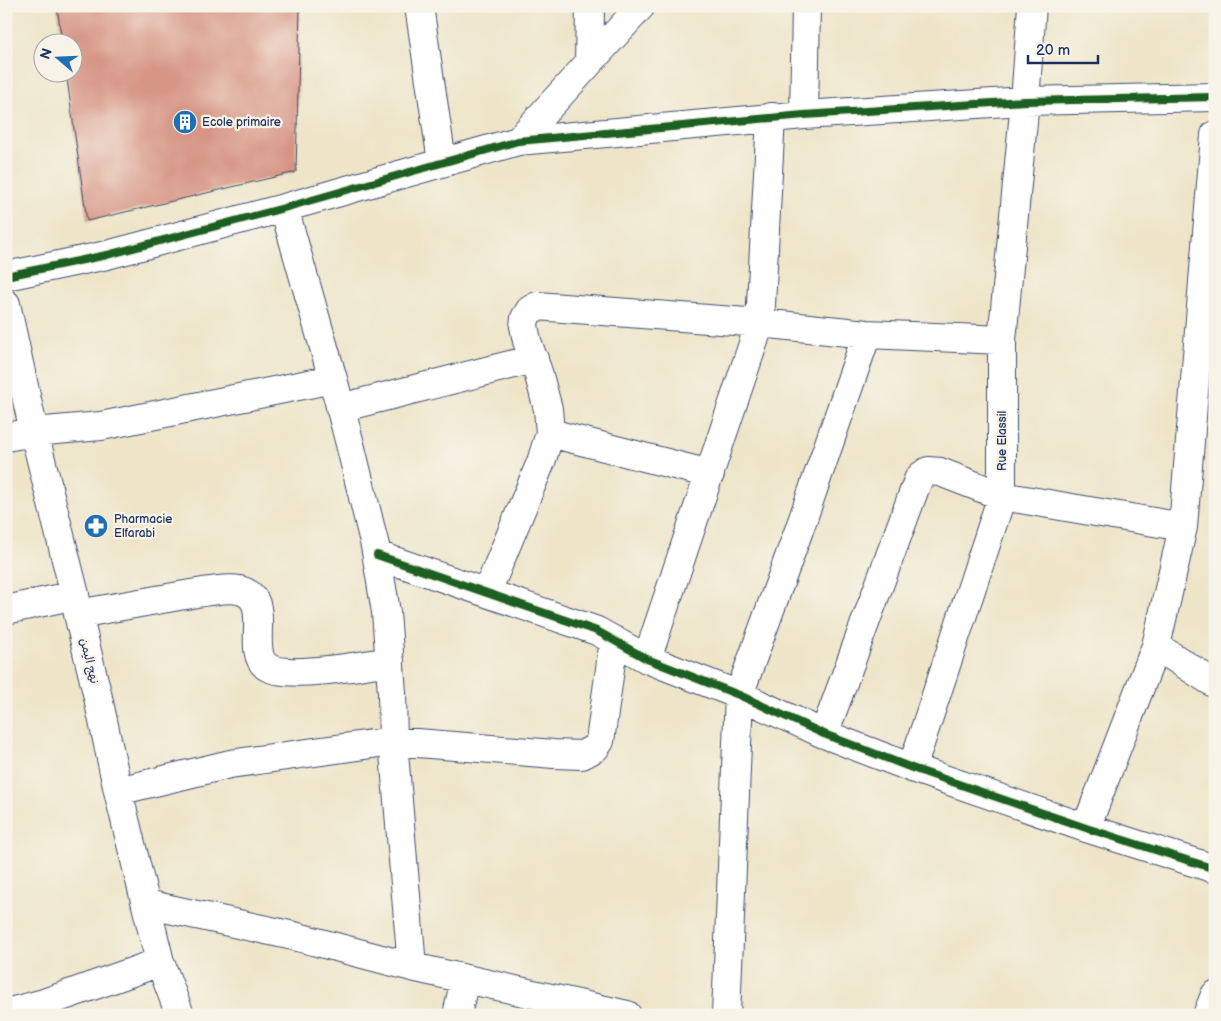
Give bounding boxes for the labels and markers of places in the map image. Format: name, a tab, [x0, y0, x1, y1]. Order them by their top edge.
building icon: Ecole primaire	[172, 109, 198, 135]
place label: Ecole primaire	[202, 115, 281, 130]
place label: Pharmacie Elfarabi	[114, 512, 172, 541]
pharmacy icon: Pharmacie Elfarabi	[83, 513, 109, 539]

